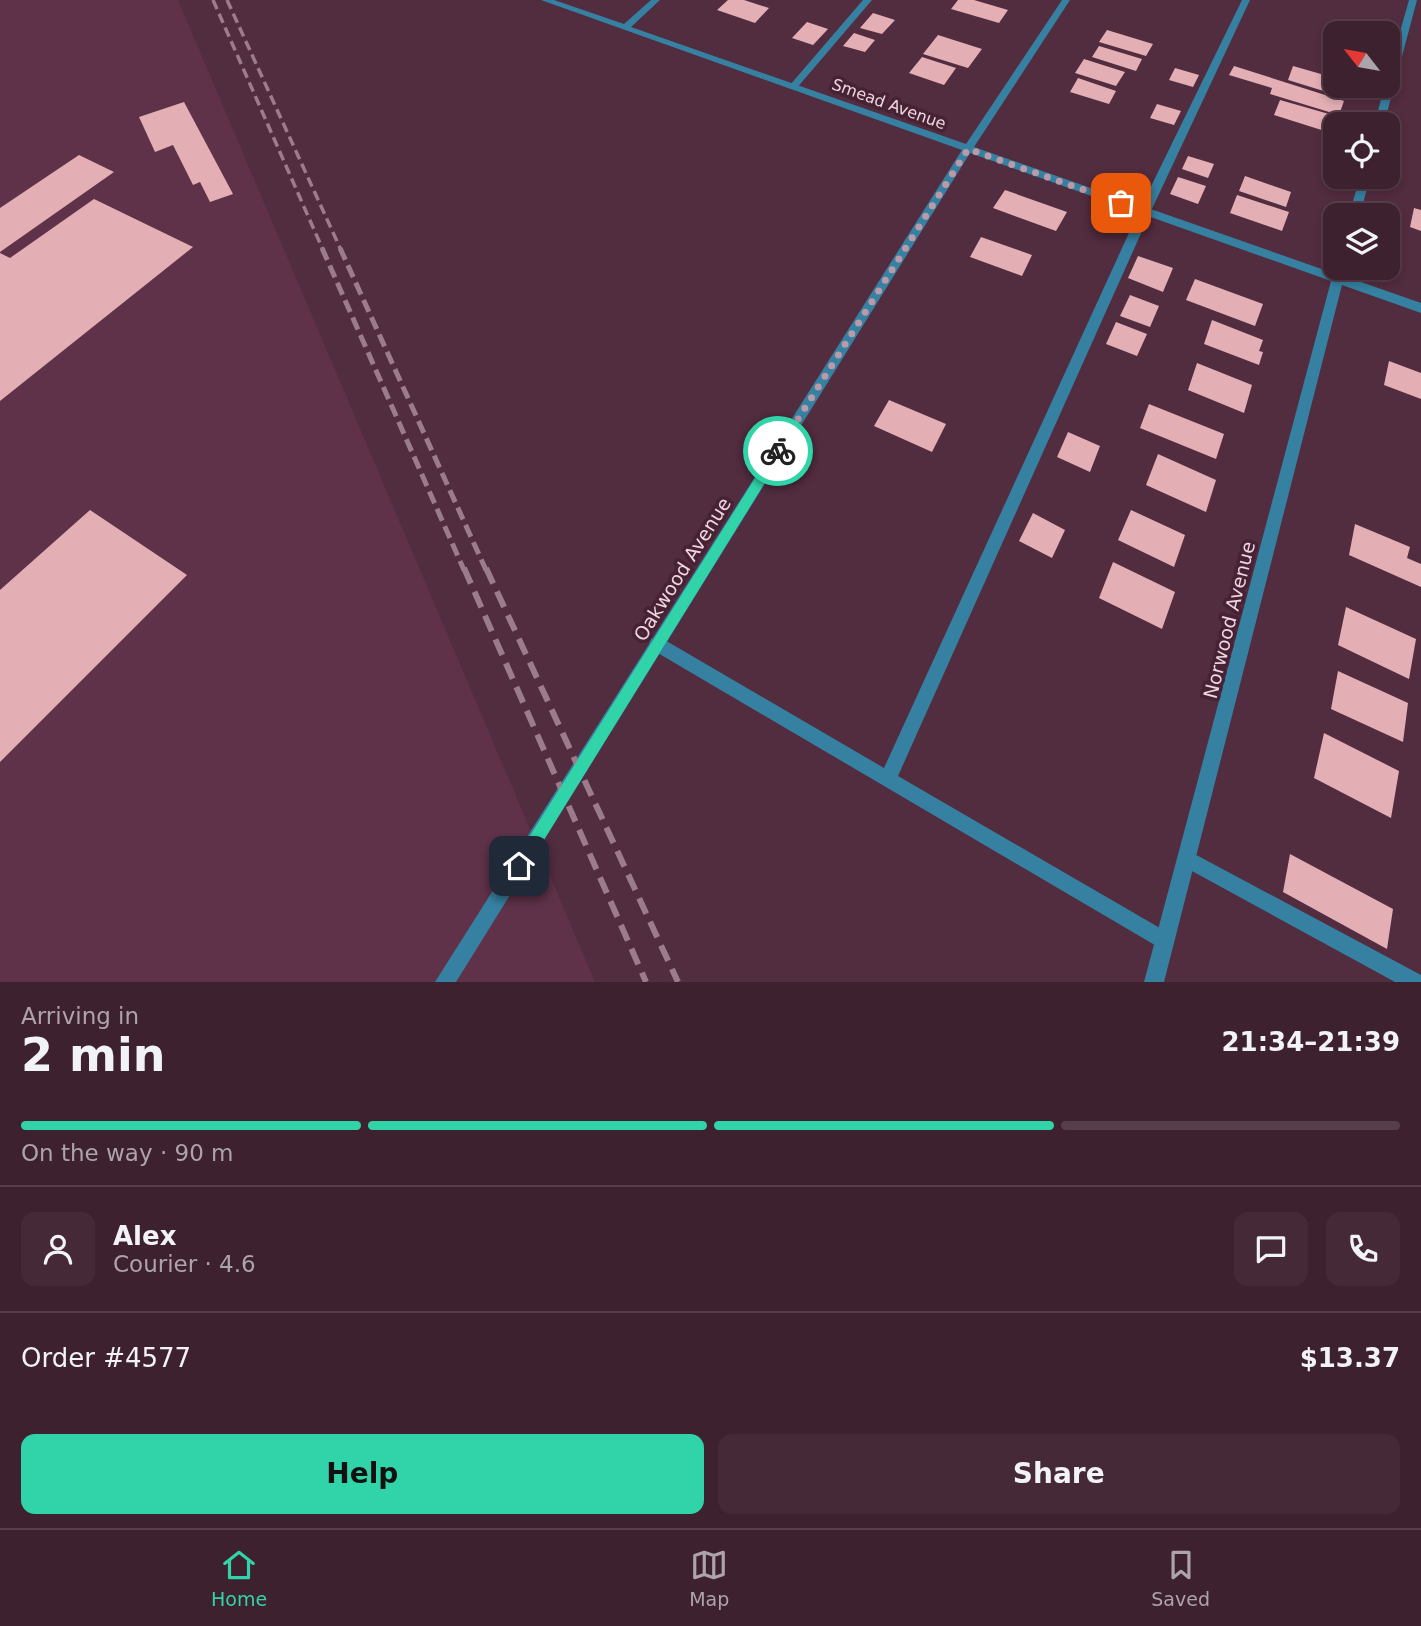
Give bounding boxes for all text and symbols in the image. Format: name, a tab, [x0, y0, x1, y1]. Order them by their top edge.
north arrow	[1323, 21, 1400, 98]
map controls	[1323, 21, 1400, 280]
street label: Smead Avenue	[829, 75, 949, 133]
button: locate	[1323, 112, 1400, 189]
pin	[1091, 173, 1151, 233]
icon: bag	[1102, 184, 1140, 222]
button: layers	[1323, 203, 1400, 280]
courier	[743, 416, 813, 486]
icon: bike	[759, 432, 797, 470]
street label: Oakwood Avenue	[629, 493, 735, 645]
street label: Norwood Avenue	[1199, 539, 1259, 701]
pin	[489, 836, 549, 896]
icon: home	[500, 847, 538, 885]
text: Arriving in	[21, 1003, 139, 1029]
text: 21:34–21:39	[1221, 1027, 1400, 1057]
text: 2 min	[21, 1028, 165, 1082]
text: On the way · 90 m	[21, 1140, 233, 1166]
button: person	[21, 1212, 95, 1286]
button: chat	[1234, 1212, 1308, 1286]
button: phone	[1326, 1212, 1400, 1286]
text: Alex	[113, 1221, 176, 1251]
text: Courier · 4.6	[113, 1251, 256, 1277]
text: Order #4577	[21, 1343, 191, 1373]
text: $13.37	[1300, 1343, 1400, 1373]
button: Help	[21, 1434, 704, 1514]
button: Share	[718, 1434, 1400, 1514]
tab: Home	[211, 1546, 267, 1610]
tab: Map	[689, 1546, 729, 1610]
tab: Saved	[1151, 1546, 1210, 1610]

